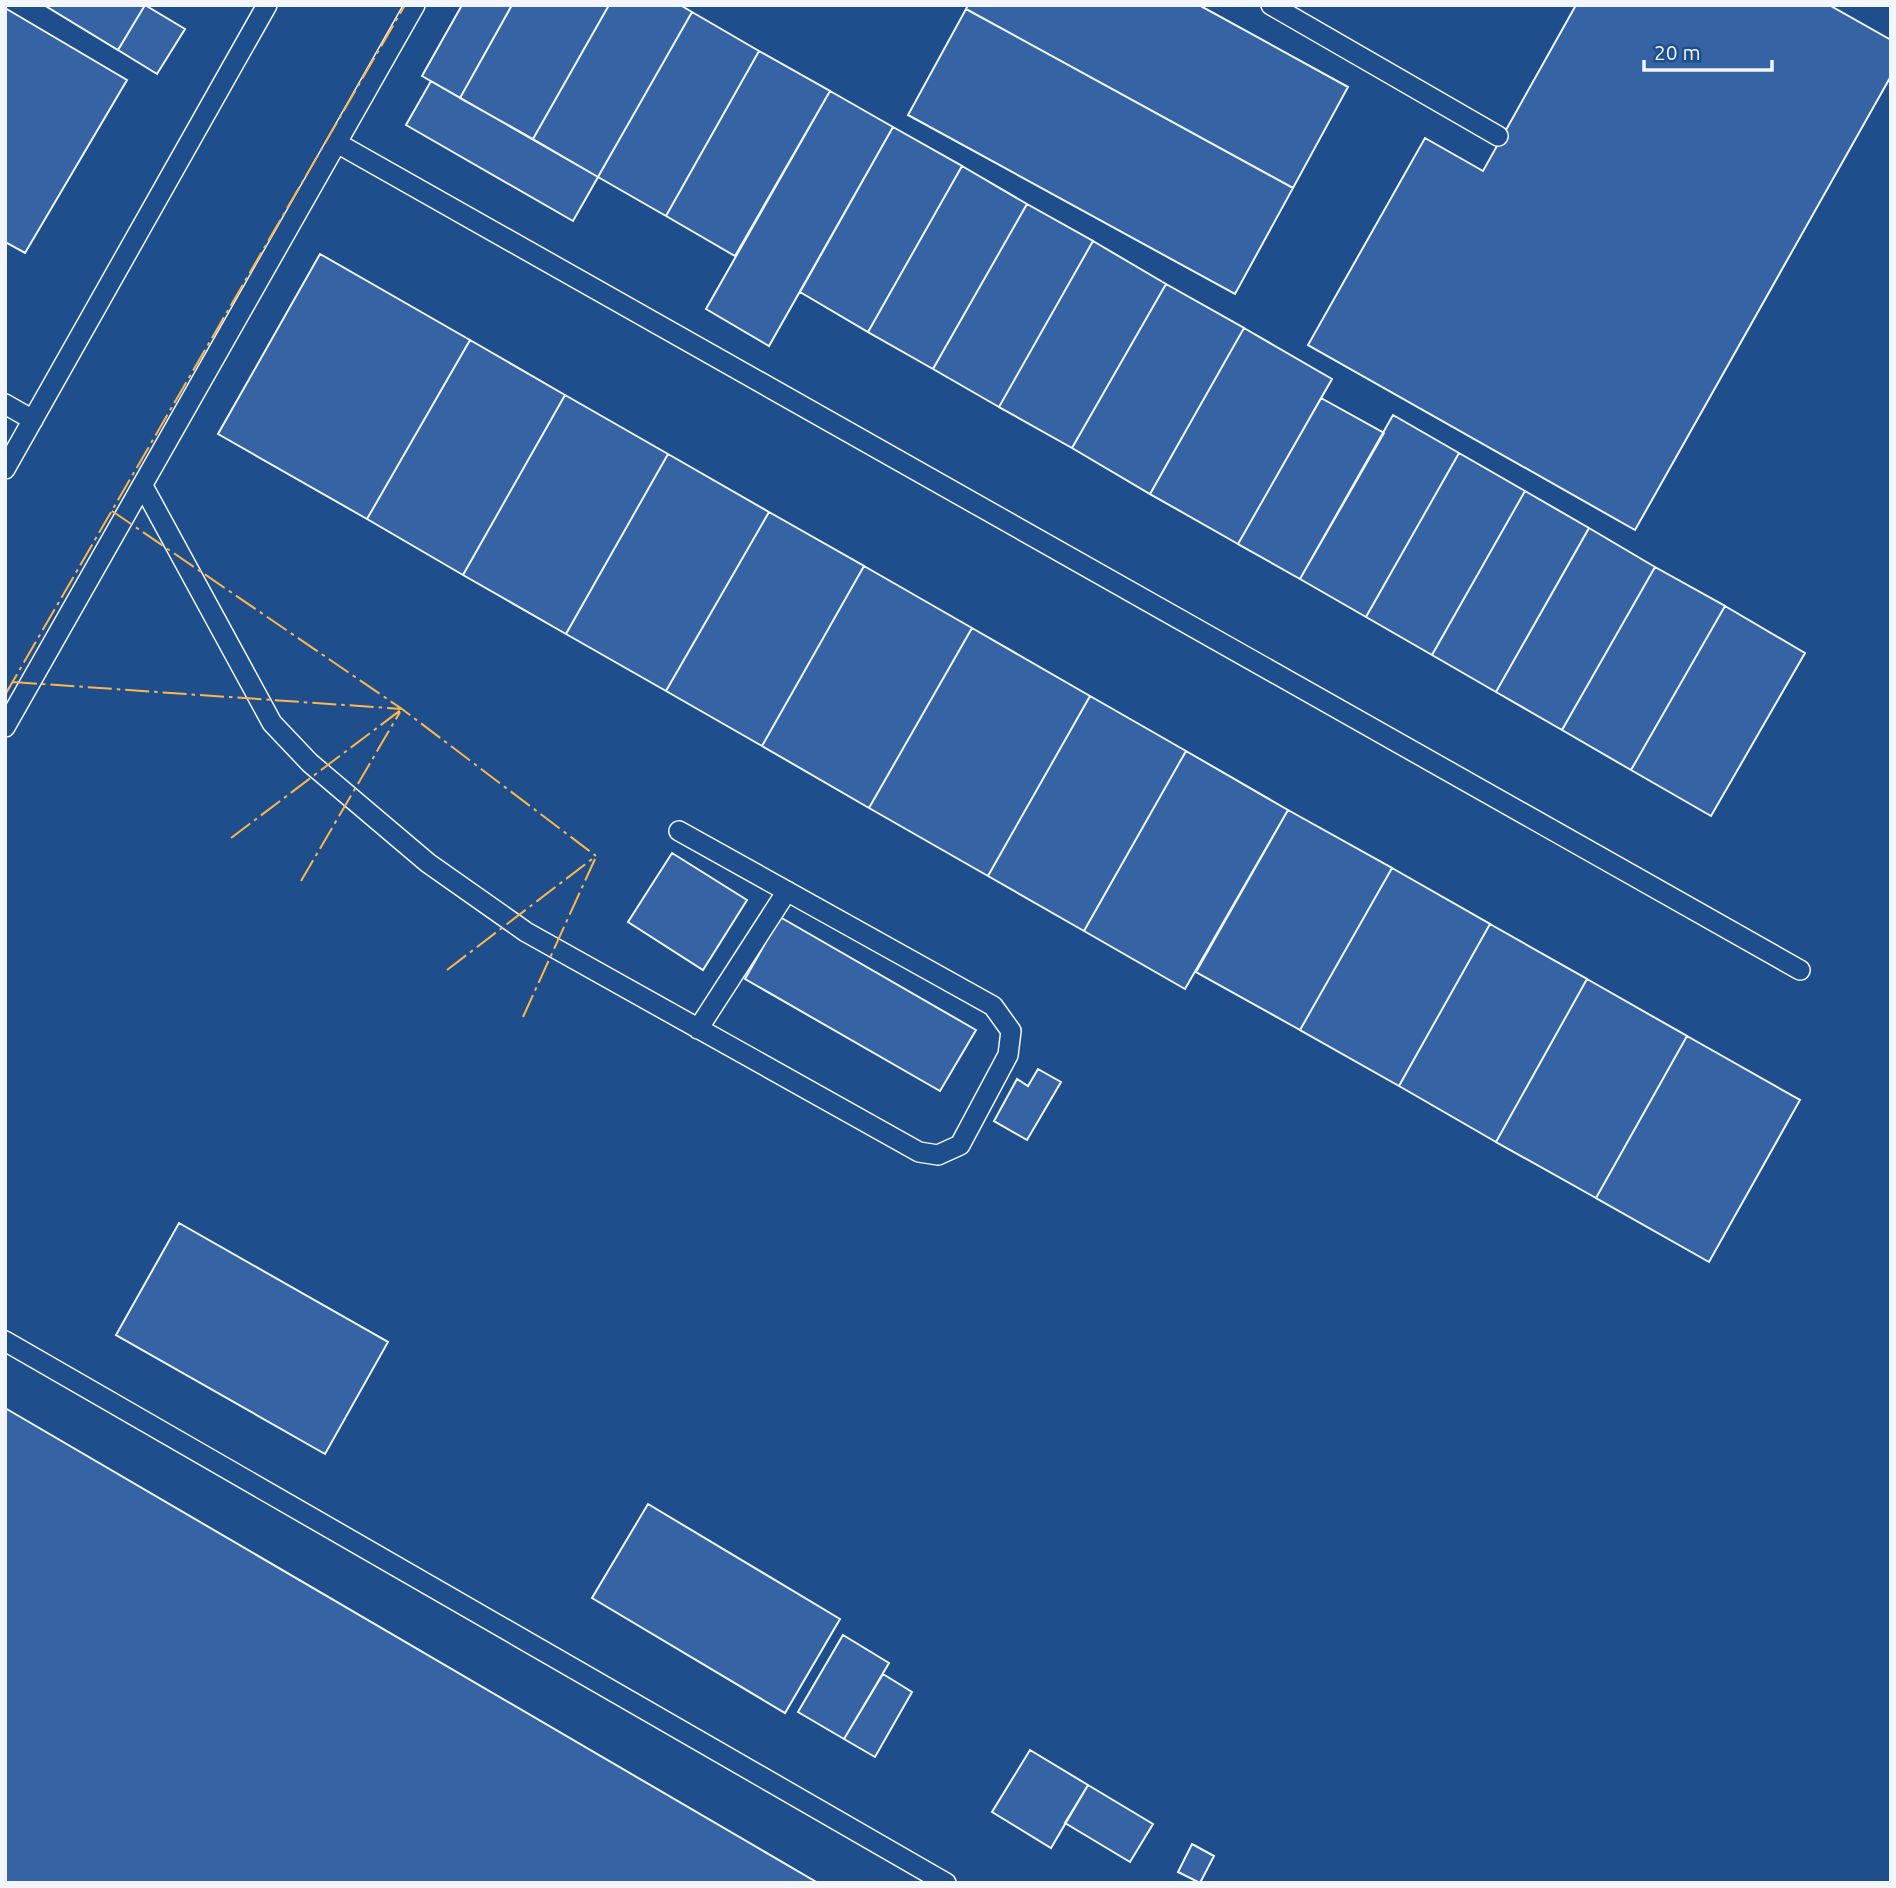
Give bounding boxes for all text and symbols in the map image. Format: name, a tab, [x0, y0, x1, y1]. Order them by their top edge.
scale bar	[1644, 28, 1772, 72]
text: 20 m	[1654, 40, 1701, 64]

